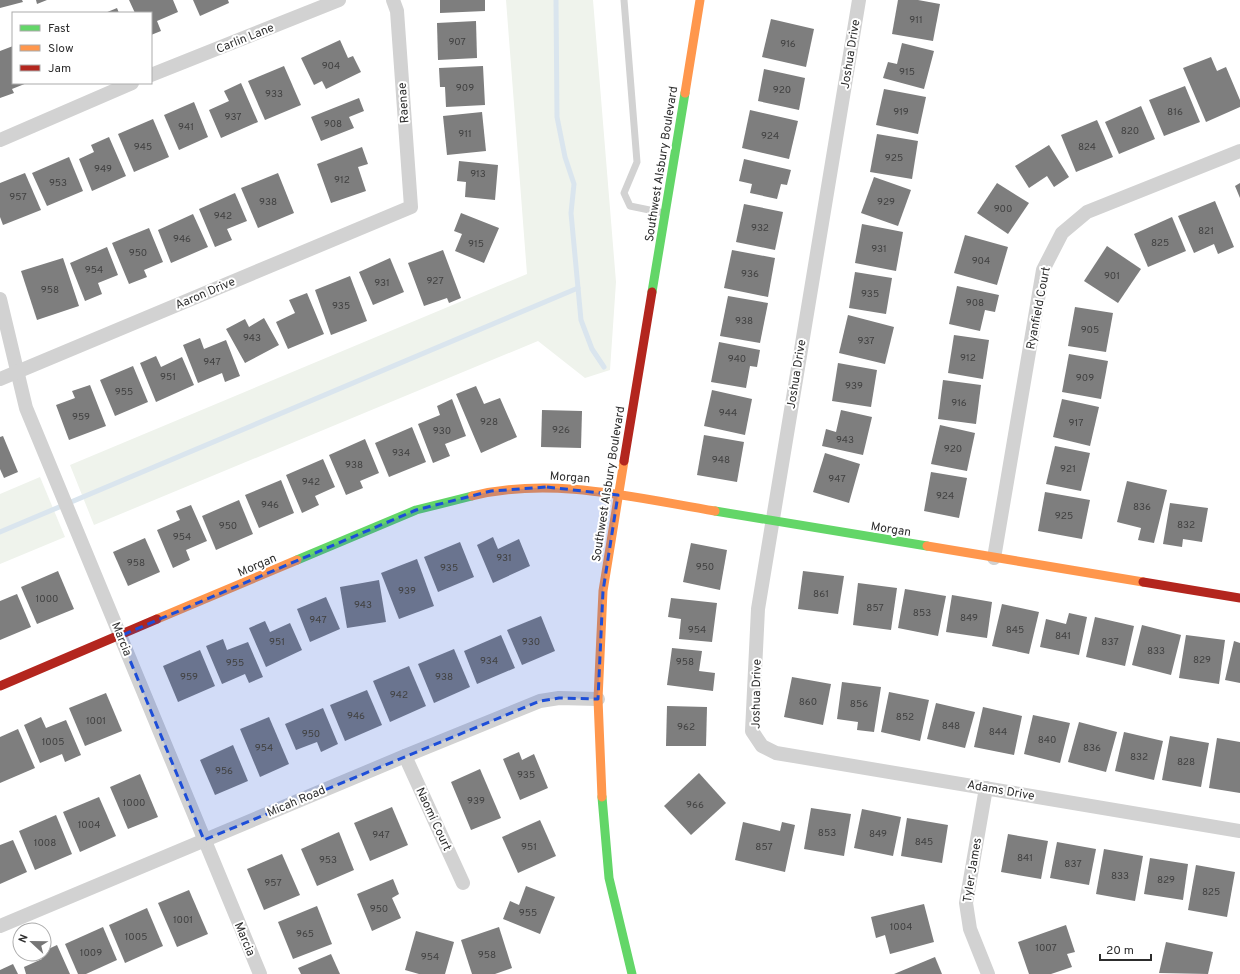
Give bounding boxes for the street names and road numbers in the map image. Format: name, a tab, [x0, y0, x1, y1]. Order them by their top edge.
street label: Joshua Drive	[838, 18, 864, 90]
street label: Carlin Lane	[214, 20, 277, 58]
street label: Raenae	[395, 82, 413, 124]
street label: Southwest Alsbury Boulevard	[642, 85, 682, 243]
street label: Ryanfield Court	[1023, 265, 1055, 351]
street label: Aaron Drive	[173, 274, 238, 314]
street label: Joshua Drive	[784, 338, 810, 410]
street label: Southwest Alsbury Boulevard	[589, 405, 629, 563]
street label: Morgan	[549, 469, 591, 487]
street label: Morgan	[869, 519, 912, 541]
street label: Morgan	[236, 551, 279, 581]
street label: Marcia	[107, 620, 135, 659]
street label: Joshua Drive	[748, 659, 766, 729]
street label: Adams Drive	[966, 777, 1036, 805]
street label: Micah Road	[265, 782, 328, 821]
street label: Naomi Court	[411, 785, 455, 854]
street label: Tyler James	[960, 837, 986, 904]
street label: Marcia	[230, 920, 258, 959]

